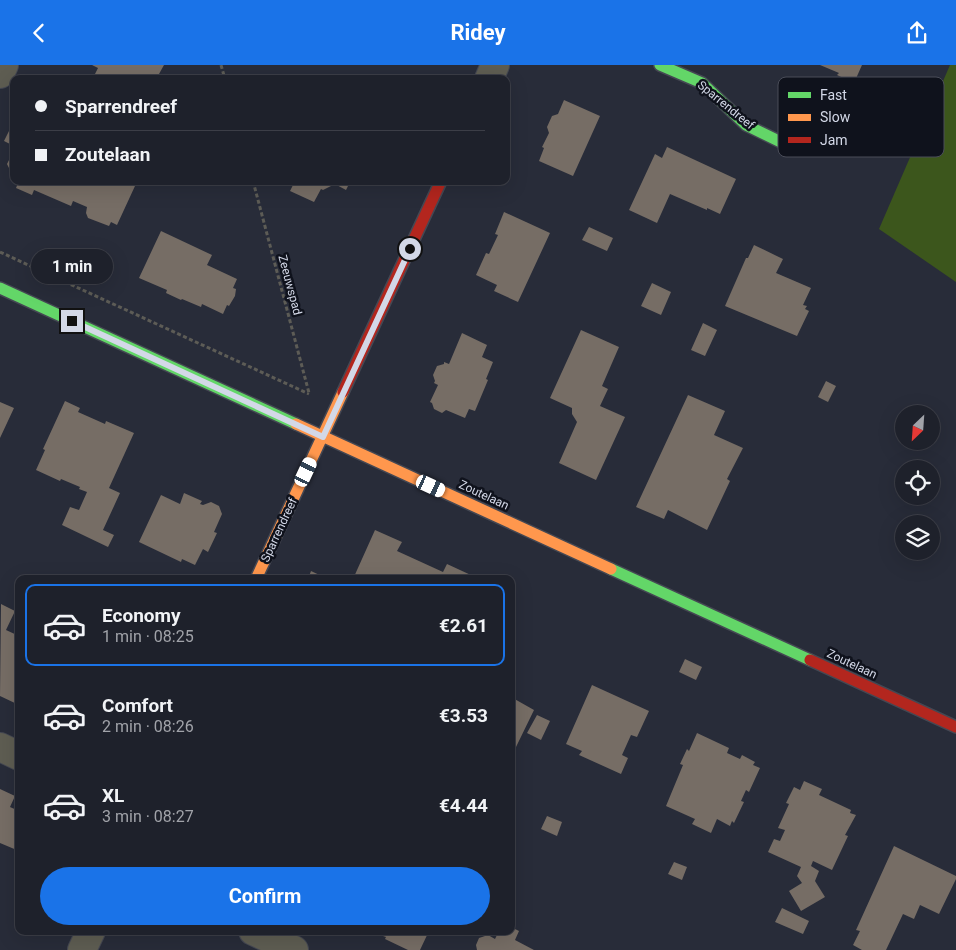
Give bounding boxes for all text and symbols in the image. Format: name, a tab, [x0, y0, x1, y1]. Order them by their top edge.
icon: back	[25, 19, 53, 47]
icon: share	[903, 19, 931, 47]
text: Ridey	[450, 20, 506, 45]
legend	[778, 77, 944, 157]
street label: Sparrendreef	[695, 78, 758, 133]
text: Fast	[820, 87, 847, 103]
text: Sparrendreef	[65, 95, 177, 118]
text: Slow	[820, 109, 851, 125]
text: Jam	[820, 132, 848, 148]
text: Zoutelaan	[65, 143, 150, 166]
route start	[399, 238, 421, 260]
callout: 1 min	[31, 249, 113, 283]
street label: Zeeuwspad	[275, 253, 305, 317]
text: 1 min	[52, 257, 92, 276]
route end	[61, 310, 83, 332]
north arrow	[895, 405, 940, 450]
map controls	[895, 405, 940, 560]
car	[292, 455, 319, 489]
button: locate	[895, 460, 940, 505]
car	[414, 473, 447, 499]
street label: Zoutelaan	[457, 477, 511, 513]
street label: Sparrendreef	[258, 495, 300, 564]
button: layers	[895, 515, 940, 560]
icon: car	[42, 603, 87, 648]
text: Economy	[102, 604, 181, 627]
text: €2.61	[439, 614, 488, 637]
text: 1 min · 08:25	[102, 627, 194, 646]
street label: Zoutelaan	[825, 646, 879, 682]
icon: car	[42, 693, 87, 738]
text: Comfort	[102, 694, 173, 717]
text: €3.53	[439, 704, 488, 727]
text: 2 min · 08:26	[102, 717, 194, 736]
icon: car	[42, 783, 87, 828]
text: XL	[102, 784, 124, 807]
text: €4.44	[439, 794, 488, 817]
text: 3 min · 08:27	[102, 807, 194, 826]
button: Confirm	[40, 867, 490, 925]

